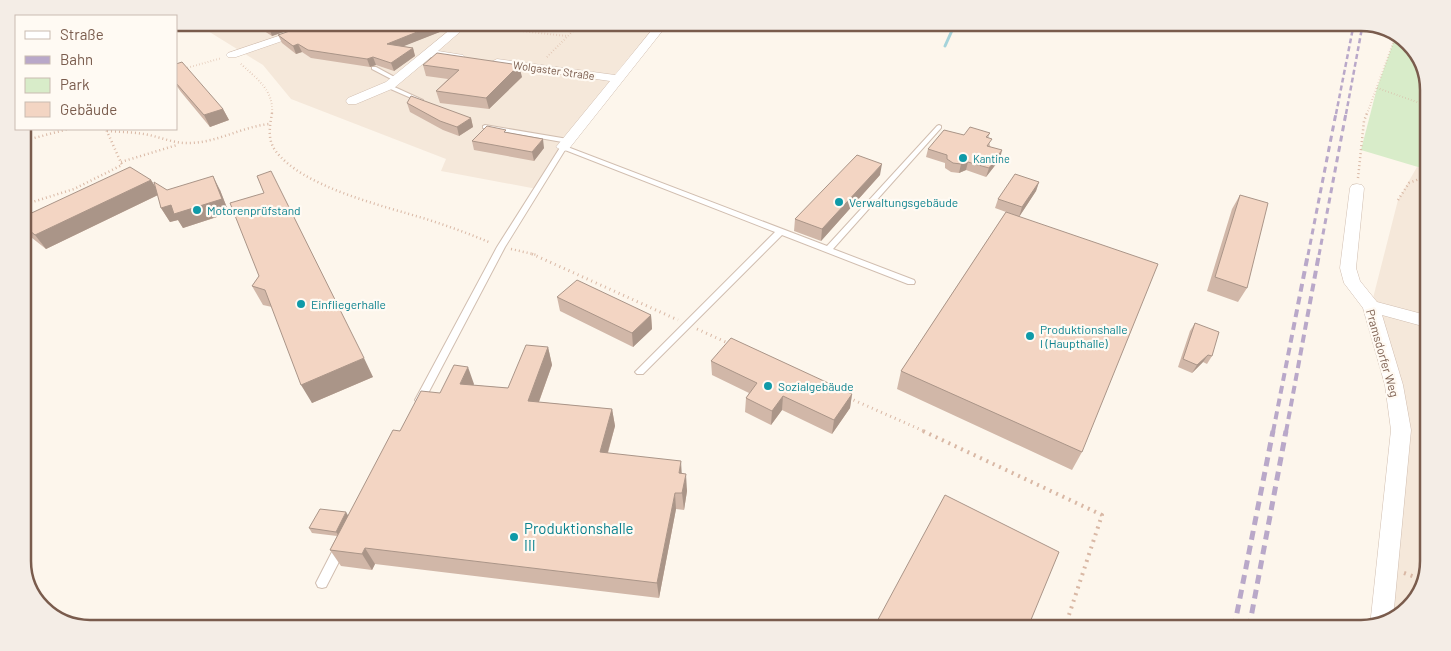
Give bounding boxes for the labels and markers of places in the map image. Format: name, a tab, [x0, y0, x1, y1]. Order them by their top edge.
marker: Kantine	[957, 152, 969, 164]
place label: Kantine	[973, 152, 1010, 165]
place label: Verwaltungsgebäude	[849, 195, 958, 209]
marker: Verwaltungsgebäude	[833, 196, 845, 208]
place label: Motorenprüfstand	[207, 203, 301, 217]
marker: Motorenprüfstand	[191, 204, 203, 216]
place label: Einfliegerhalle	[311, 297, 386, 311]
marker: Einfliegerhalle	[295, 298, 307, 310]
place label: Produktionshalle I (Haupthalle)	[1040, 322, 1128, 350]
marker: Produktionshalle I (Haupthalle)	[1024, 330, 1036, 342]
place label: Sozialgebäude	[778, 379, 854, 393]
marker: Sozialgebäude	[762, 380, 774, 392]
place label: Produktionshalle III	[524, 519, 634, 554]
marker: Produktionshalle III	[508, 531, 520, 543]

